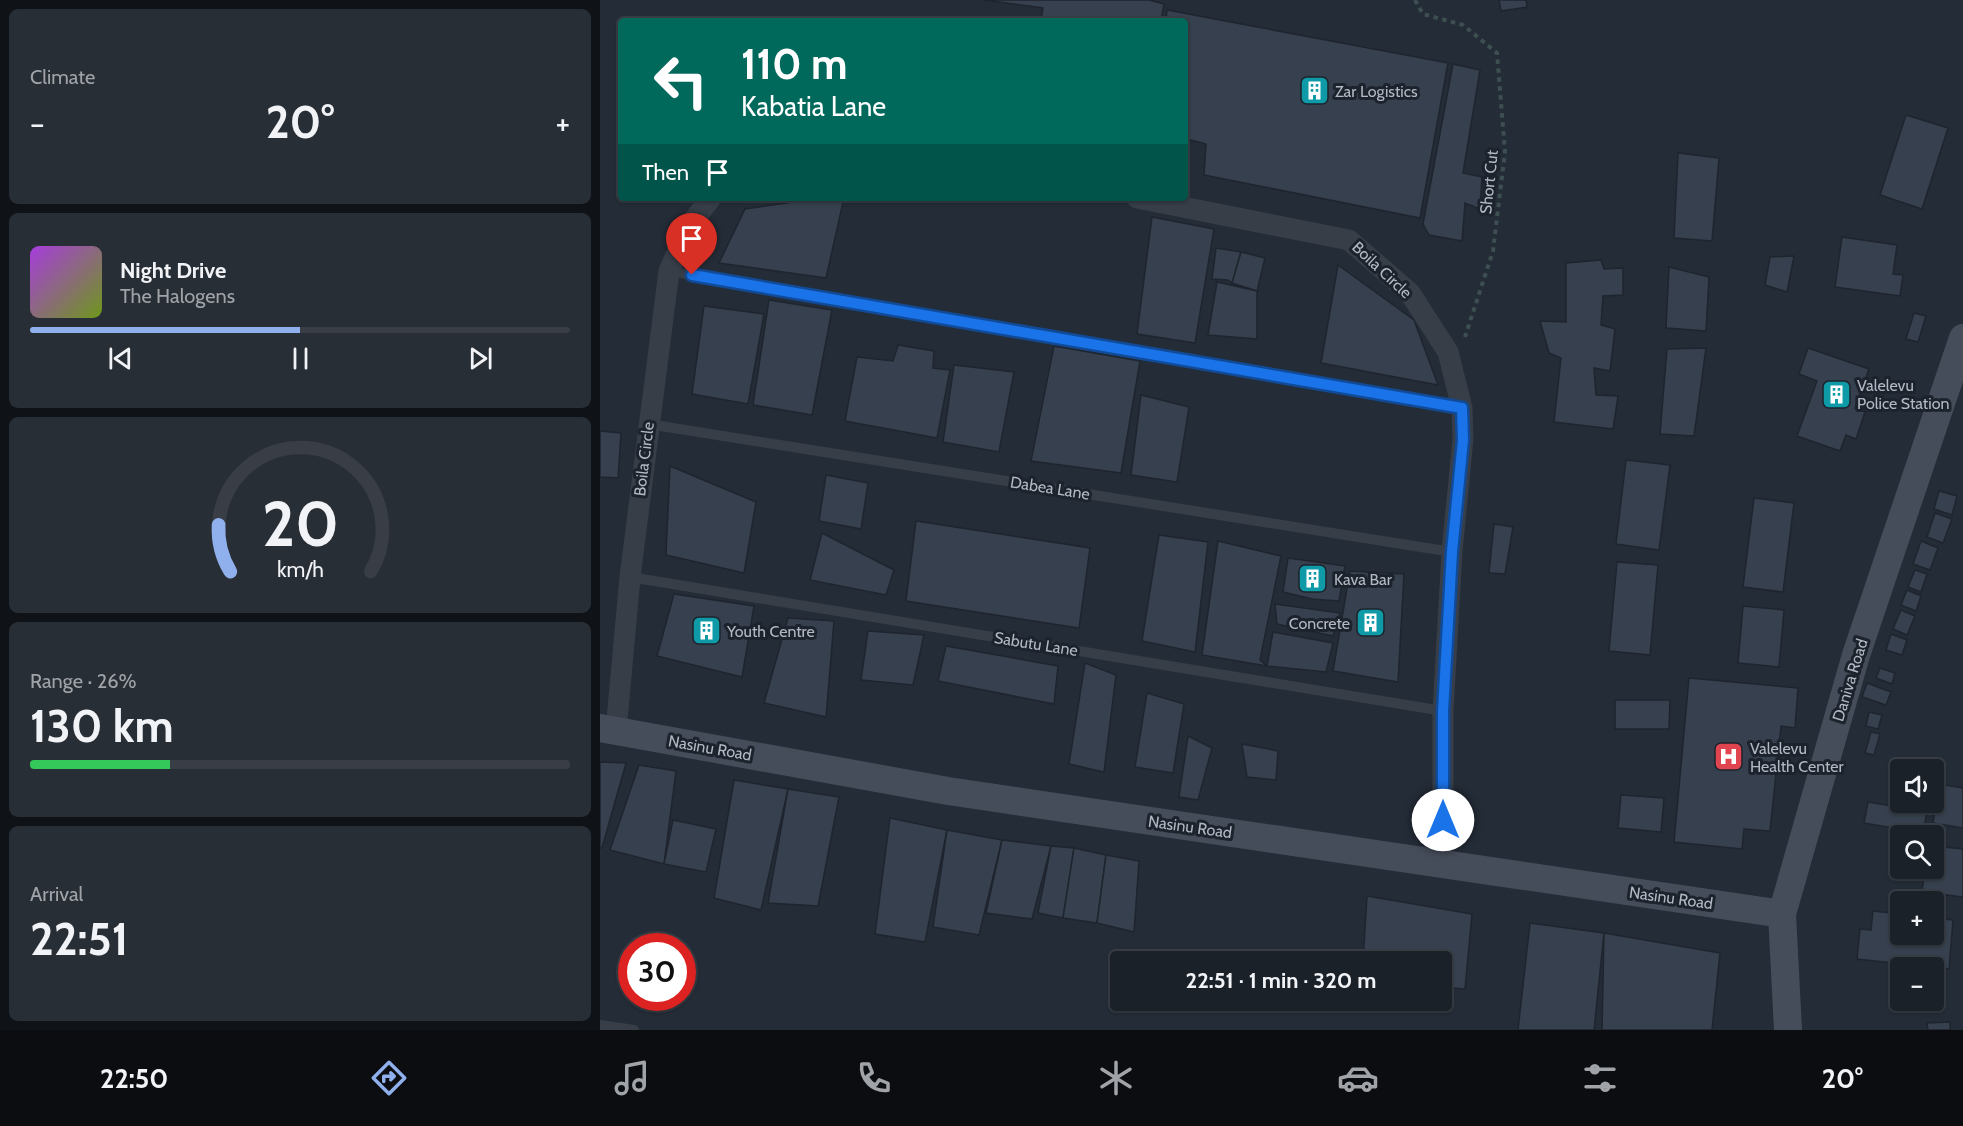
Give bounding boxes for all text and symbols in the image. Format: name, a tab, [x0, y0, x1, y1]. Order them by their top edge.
text: 110 m	[741, 38, 848, 90]
icon: left	[642, 42, 720, 120]
text: Climate	[30, 65, 95, 89]
building icon: Zar Logistics	[1298, 75, 1330, 107]
place label: Zar Logistics	[1335, 82, 1418, 101]
text: Kabatia Lane	[741, 90, 886, 123]
text: 20°	[266, 95, 334, 149]
text: −	[30, 103, 45, 143]
text: +	[555, 103, 570, 143]
street label: Short Cut	[1476, 149, 1502, 215]
icon: arrive	[701, 156, 734, 189]
text: Then	[642, 159, 689, 186]
pin	[666, 213, 717, 275]
icon: arrive	[675, 222, 708, 255]
street label: Boila Circle	[1348, 238, 1416, 302]
text: Night Drive	[120, 257, 226, 284]
text: The Halogens	[120, 284, 235, 308]
icon: previous	[104, 342, 137, 375]
icon: pause	[284, 342, 317, 375]
icon: next	[464, 342, 497, 375]
place label: Valelevu Police Station	[1857, 376, 1949, 413]
building icon: Valelevu Police Station	[1820, 378, 1852, 410]
street label: Boila Circle	[630, 421, 658, 497]
street label: Dabea Lane	[1009, 472, 1091, 504]
text: 20	[261, 486, 339, 562]
text: km/h	[277, 556, 323, 582]
building icon: Kava Bar	[1297, 563, 1329, 595]
place label: Kava Bar	[1334, 570, 1393, 589]
building icon: Concrete	[1355, 607, 1387, 639]
place label: Concrete	[1289, 614, 1350, 633]
building icon: Youth Centre	[690, 615, 722, 647]
place label: Youth Centre	[726, 622, 815, 641]
street label: Sabutu Lane	[993, 628, 1079, 660]
street label: Daniva Road	[1828, 636, 1872, 724]
text: Range · 26%	[30, 669, 137, 693]
text: 130 km	[30, 699, 174, 753]
street label: Nasinu Road	[667, 731, 753, 765]
place label: Valelevu Health Center	[1750, 739, 1844, 776]
hospital icon: Valelevu Health Center	[1713, 741, 1745, 773]
map controls	[1890, 759, 1944, 1011]
button: sound	[1890, 759, 1944, 813]
position arrow	[1411, 788, 1475, 852]
street label: Nasinu Road	[1147, 812, 1233, 842]
button: search	[1890, 825, 1944, 879]
text: Arrival	[30, 882, 83, 906]
street label: Nasinu Road	[1628, 883, 1714, 913]
button: +	[1890, 891, 1944, 945]
text: 22:51	[30, 912, 128, 966]
speed limit sign: 30	[618, 933, 696, 1011]
button: −	[1890, 957, 1944, 1011]
text: 22:51 · 1 min · 320 m	[1186, 967, 1376, 994]
icon: directions	[368, 1057, 410, 1099]
icon: music	[611, 1057, 653, 1099]
icon: phone	[853, 1057, 895, 1099]
icon: climate	[1095, 1057, 1137, 1099]
icon: car	[1337, 1057, 1379, 1099]
icon: filters	[1579, 1057, 1621, 1099]
text: 22:50	[100, 1062, 168, 1095]
text: 20°	[1822, 1062, 1863, 1095]

